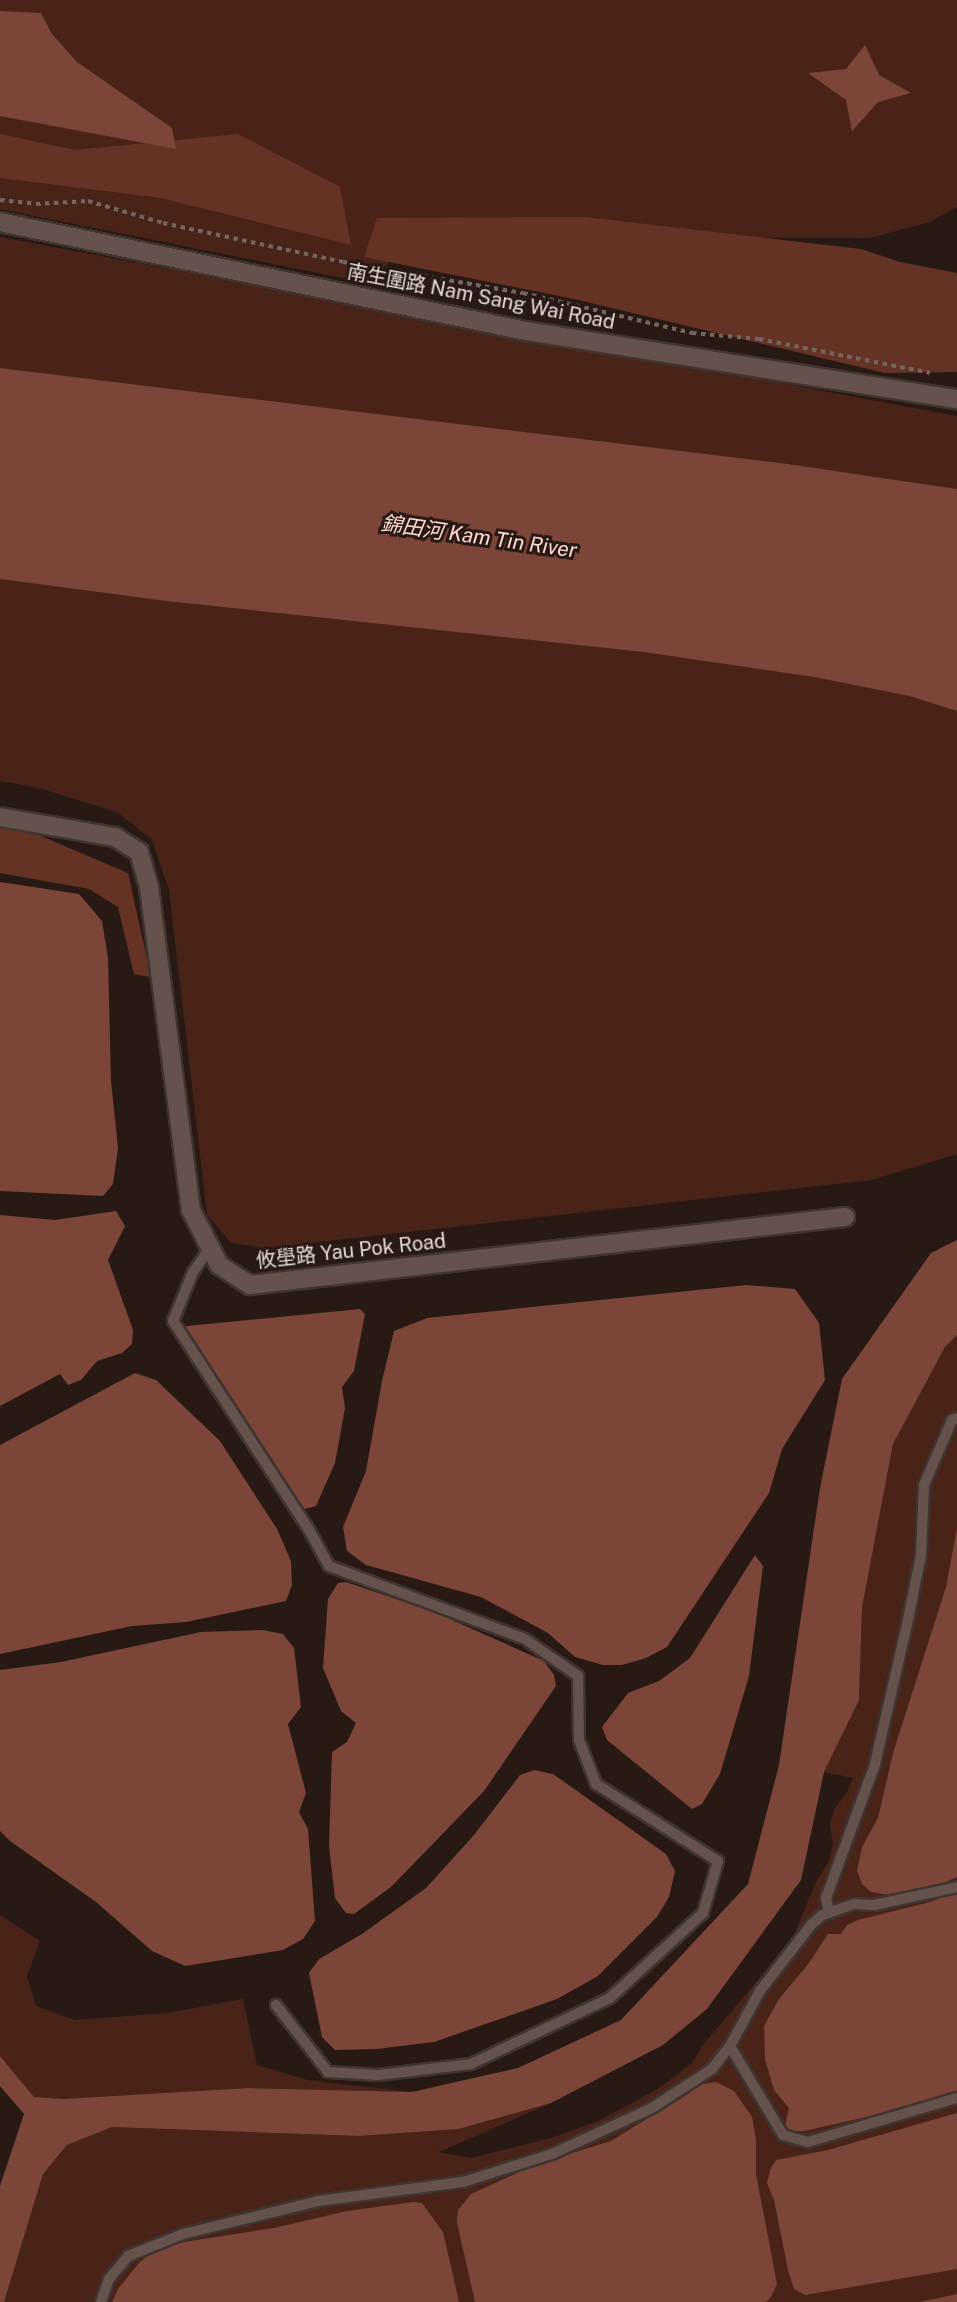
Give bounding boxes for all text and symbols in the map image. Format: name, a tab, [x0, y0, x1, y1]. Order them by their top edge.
street label: 南生圍路 Nam Sang Wai Road	[345, 259, 617, 335]
water label: 錦田河 Kam Tin River	[379, 511, 579, 563]
street label: 攸壆路 Yau Pok Road	[255, 1229, 447, 1273]

